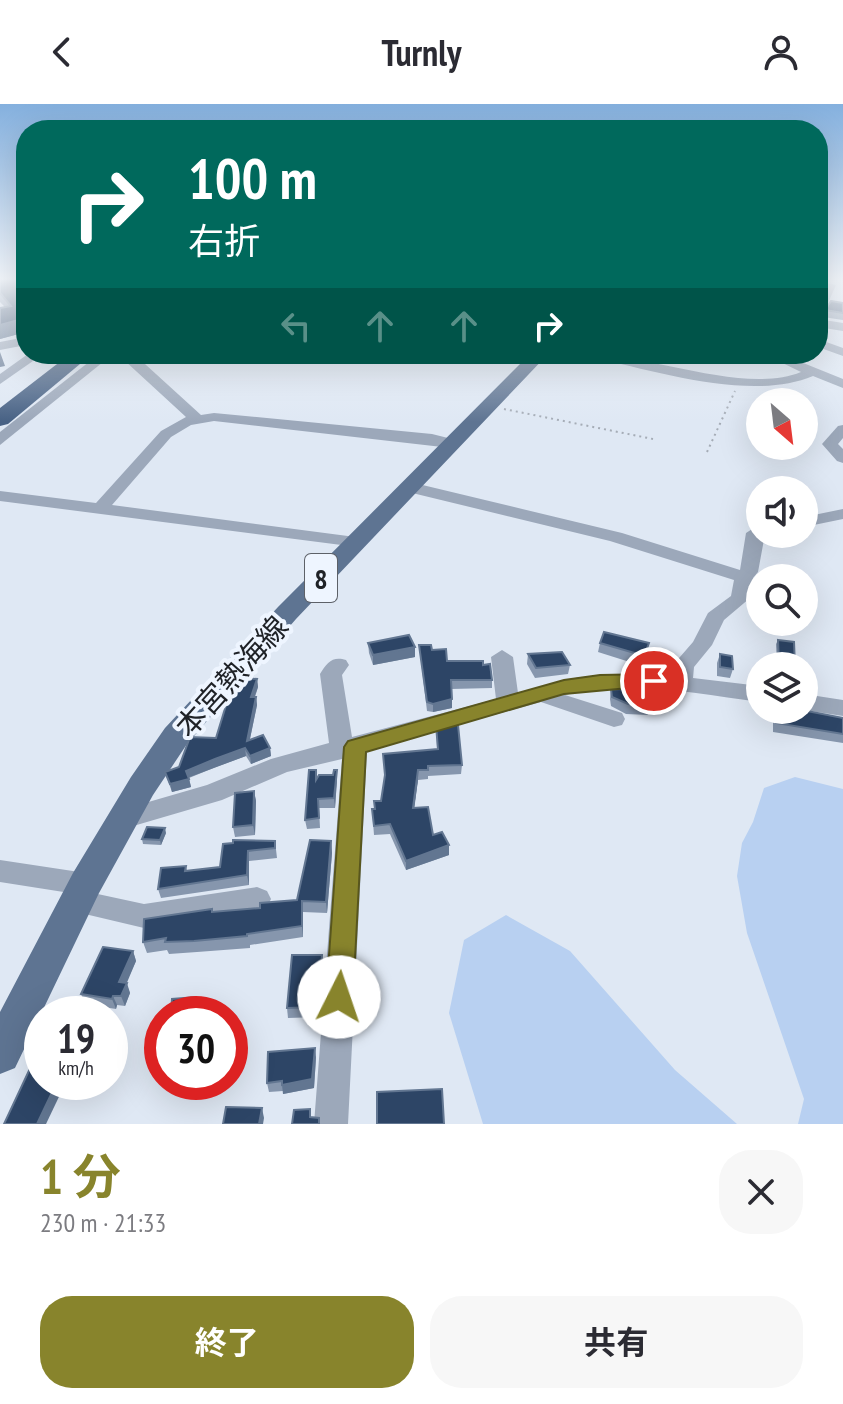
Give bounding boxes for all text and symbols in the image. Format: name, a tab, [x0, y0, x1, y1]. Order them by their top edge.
text: Turnly	[382, 29, 461, 76]
icon: back	[40, 30, 84, 74]
icon: person	[759, 30, 803, 74]
text: 100 m	[188, 142, 317, 214]
icon: right	[56, 152, 160, 256]
text: 右折	[188, 217, 260, 264]
icon: left	[274, 304, 318, 348]
icon: ahead	[358, 304, 402, 348]
icon: ahead	[442, 304, 486, 348]
icon: right	[526, 304, 570, 348]
north arrow	[746, 388, 818, 460]
map controls	[746, 388, 818, 724]
button: sound	[746, 476, 818, 548]
road number: 8	[305, 554, 337, 602]
button: search	[746, 564, 818, 636]
street label: 本宮熱海線	[166, 607, 296, 745]
pin	[620, 647, 688, 715]
button: layers	[746, 652, 818, 724]
icon: arrive	[632, 659, 676, 703]
position arrow	[297, 955, 381, 1039]
speed limit sign: 30	[144, 996, 248, 1100]
text: 19	[57, 1012, 95, 1064]
text: km/h	[58, 1055, 94, 1081]
text: 1 分	[40, 1145, 121, 1207]
button: close	[719, 1150, 803, 1234]
text: 230 m · 21:33	[40, 1206, 166, 1239]
button: 終了	[40, 1296, 414, 1388]
button: 共有	[430, 1296, 803, 1388]

